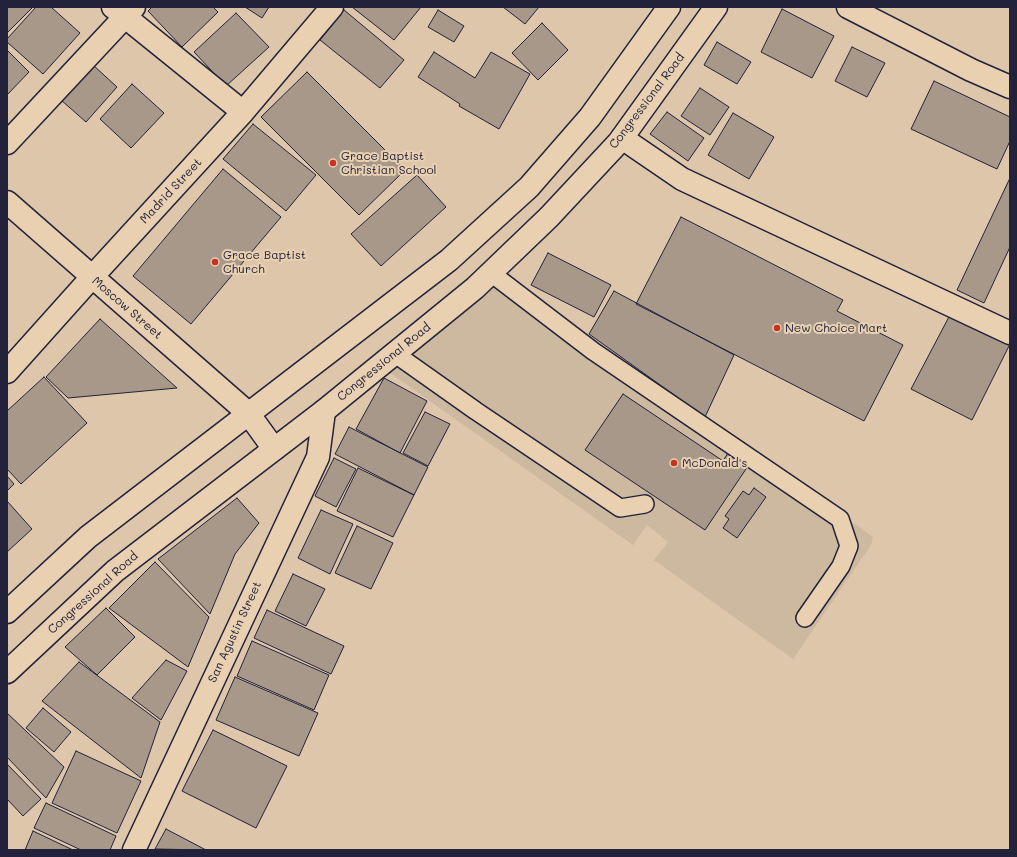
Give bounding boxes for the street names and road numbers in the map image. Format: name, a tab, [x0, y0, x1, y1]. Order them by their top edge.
street label: Congressional Road	[606, 50, 688, 152]
street label: Madrid Street	[137, 155, 205, 227]
street label: Moscow Street	[89, 274, 165, 342]
street label: Congressional Road	[334, 320, 434, 404]
street label: Congressional Road	[45, 549, 141, 637]
street label: San Agustin Street	[205, 579, 265, 685]

